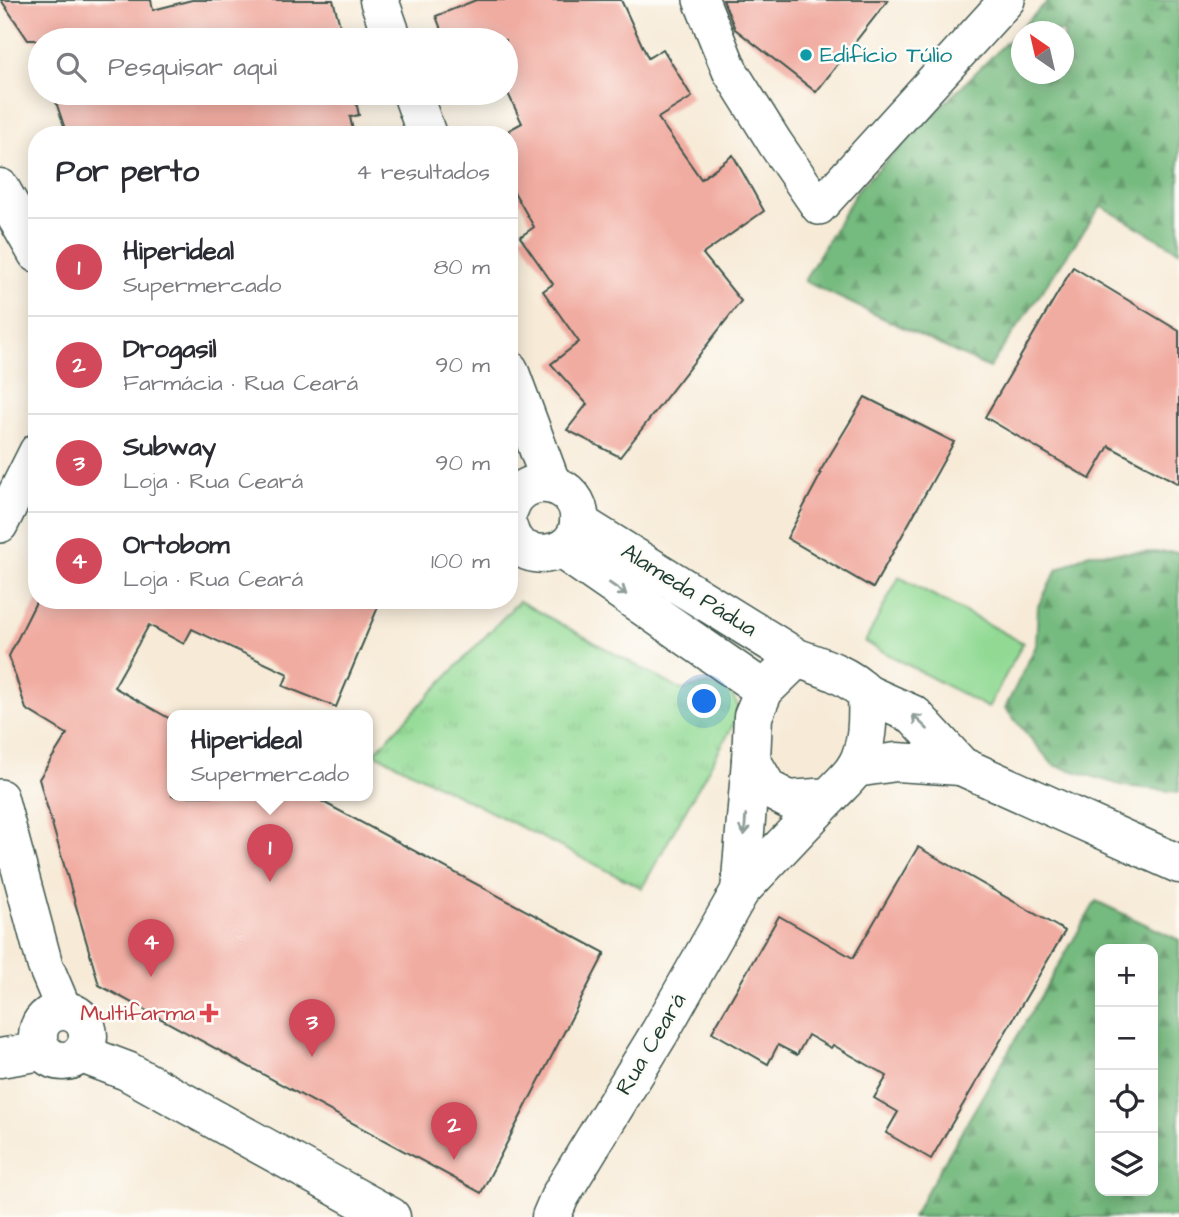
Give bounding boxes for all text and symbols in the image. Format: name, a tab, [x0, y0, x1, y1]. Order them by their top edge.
north arrow	[1011, 21, 1074, 84]
search box	[28, 28, 518, 105]
place label: Edifício Túlio	[820, 39, 952, 71]
marker: Edifício Túlio	[798, 47, 814, 63]
icon: search	[52, 48, 90, 86]
text: Pesquisar aqui	[108, 49, 277, 85]
text: Por perto	[56, 151, 199, 193]
text: 4 resultados	[356, 156, 490, 188]
text: Hiperideal	[123, 233, 234, 269]
text: 1	[78, 251, 80, 283]
text: 80 m	[433, 251, 490, 283]
text: Supermercado	[123, 269, 281, 301]
text: Drogasil	[123, 331, 217, 367]
text: 2	[72, 349, 86, 381]
text: 90 m	[435, 349, 490, 381]
text: Farmácia · Rua Ceará	[123, 367, 358, 399]
text: Subway	[123, 429, 216, 465]
text: 3	[73, 447, 85, 479]
text: 90 m	[435, 447, 490, 479]
text: Loja · Rua Ceará	[123, 465, 303, 497]
text: Ortobom	[123, 527, 229, 563]
street label: Alameda Pádua	[615, 535, 763, 645]
text: 4	[71, 545, 87, 577]
text: 100 m	[431, 545, 490, 577]
text: Loja · Rua Ceará	[123, 563, 303, 595]
one-way arrow	[608, 582, 627, 596]
your location	[687, 684, 721, 718]
popup	[167, 710, 373, 801]
one-way arrow	[912, 714, 929, 731]
text: Hiperideal	[191, 722, 302, 758]
text: Supermercado	[191, 758, 349, 790]
one-way arrow	[738, 814, 751, 836]
pin: 1	[247, 824, 293, 882]
pin: 4	[128, 919, 174, 977]
map controls	[1095, 944, 1158, 1196]
button: +	[1095, 944, 1158, 1007]
street label: Rua Ceará	[608, 987, 694, 1101]
place label: Multifarma	[80, 997, 195, 1029]
pin: 3	[289, 999, 335, 1057]
marker: Multifarma	[201, 1005, 217, 1021]
button: −	[1095, 1007, 1158, 1070]
button: locate	[1095, 1070, 1158, 1133]
pin: 2	[431, 1102, 477, 1160]
button: layers	[1095, 1133, 1158, 1196]

